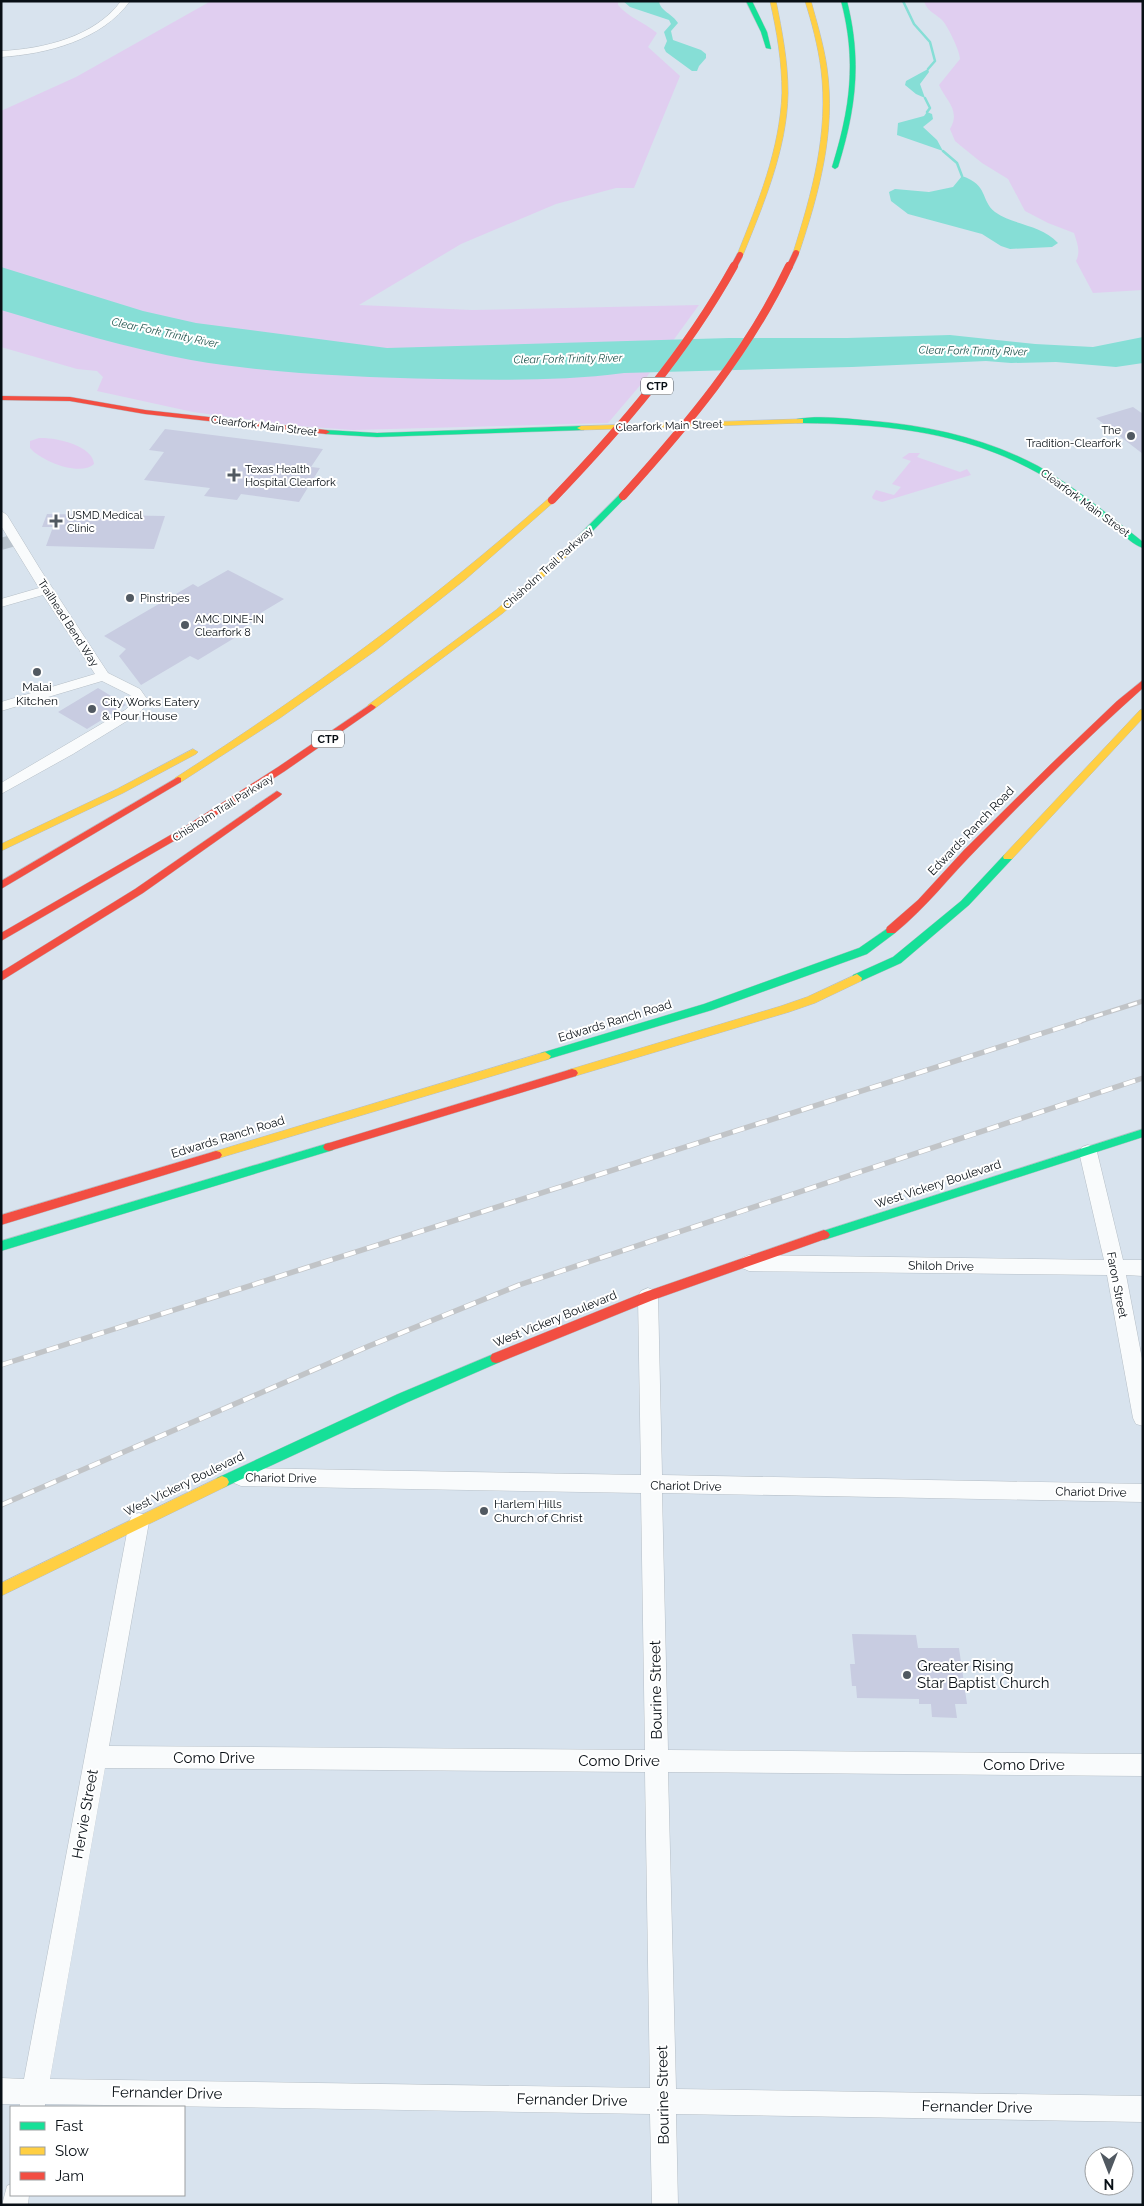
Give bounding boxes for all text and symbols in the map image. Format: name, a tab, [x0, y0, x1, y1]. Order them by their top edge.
water label: Clear Fork Trinity River	[110, 315, 221, 351]
water label: Clear Fork Trinity River	[918, 344, 1029, 358]
water label: Clear Fork Trinity River	[513, 352, 624, 366]
road number: CTP	[641, 378, 673, 394]
street label: Clearfork Main Street	[210, 413, 318, 439]
street label: Clearfork Main Street	[615, 418, 723, 434]
place label: The Tradition-Clearfork	[1026, 424, 1122, 450]
marker: The Tradition-Clearfork	[1125, 430, 1137, 442]
place label: Texas Health Hospital Clearfork	[245, 463, 336, 489]
street label: Clearfork Main Street	[1038, 466, 1132, 540]
marker: Texas Health Hospital Clearfork	[227, 468, 241, 482]
place label: USMD Medical Clinic	[67, 509, 143, 535]
marker: USMD Medical Clinic	[49, 514, 63, 528]
street label: Chisholm Trail Parkway	[500, 524, 596, 612]
street label: Trailhead Bend Way	[35, 577, 101, 669]
marker: Pinstripes	[124, 592, 136, 604]
place label: Pinstripes	[140, 592, 189, 605]
place label: AMC DINE-IN Clearfork 8	[195, 613, 264, 639]
marker: AMC DINE-IN Clearfork 8	[179, 619, 191, 631]
marker: Malai Kitchen	[31, 666, 43, 678]
place label: Malai Kitchen	[16, 680, 58, 708]
place label: City Works Eatery & Pour House	[102, 695, 200, 723]
marker: City Works Eatery & Pour House	[86, 703, 98, 715]
road number: CTP	[312, 731, 344, 748]
street label: Chisholm Trail Parkway	[170, 772, 276, 844]
street label: Edwards Ranch Road	[925, 784, 1017, 878]
street label: Edwards Ranch Road	[557, 997, 673, 1045]
street label: Edwards Ranch Road	[170, 1113, 286, 1161]
street label: West Vickery Boulevard	[873, 1157, 1003, 1211]
street label: Faron Street	[1104, 1251, 1130, 1319]
street label: Shiloh Drive	[908, 1258, 974, 1274]
street label: West Vickery Boulevard	[491, 1288, 619, 1350]
street label: West Vickery Boulevard	[122, 1449, 246, 1519]
street label: Chariot Drive	[245, 1470, 317, 1486]
street label: Chariot Drive	[650, 1478, 722, 1494]
street label: Chariot Drive	[1055, 1484, 1127, 1500]
place label: Harlem Hills Church of Christ	[494, 1497, 583, 1525]
marker: Harlem Hills Church of Christ	[478, 1505, 490, 1517]
street label: Bourine Street	[646, 1640, 666, 1740]
place label: Greater Rising Star Baptist Church	[917, 1657, 1050, 1692]
marker: Greater Rising Star Baptist Church	[901, 1669, 913, 1681]
street label: Como Drive	[173, 1749, 255, 1767]
street label: Como Drive	[578, 1752, 660, 1770]
street label: Como Drive	[983, 1756, 1065, 1774]
street label: Hervie Street	[68, 1768, 102, 1860]
street label: Bourine Street	[653, 2045, 673, 2145]
street label: Fernander Drive	[111, 2083, 223, 2103]
street label: Fernander Drive	[516, 2090, 628, 2110]
street label: Fernander Drive	[921, 2097, 1033, 2117]
legend	[10, 2106, 185, 2196]
text: Fast	[55, 2117, 83, 2135]
text: Slow	[55, 2142, 89, 2160]
north arrow	[1084, 2146, 1134, 2196]
text: Jam	[55, 2167, 84, 2185]
text: N	[1104, 2176, 1114, 2192]

